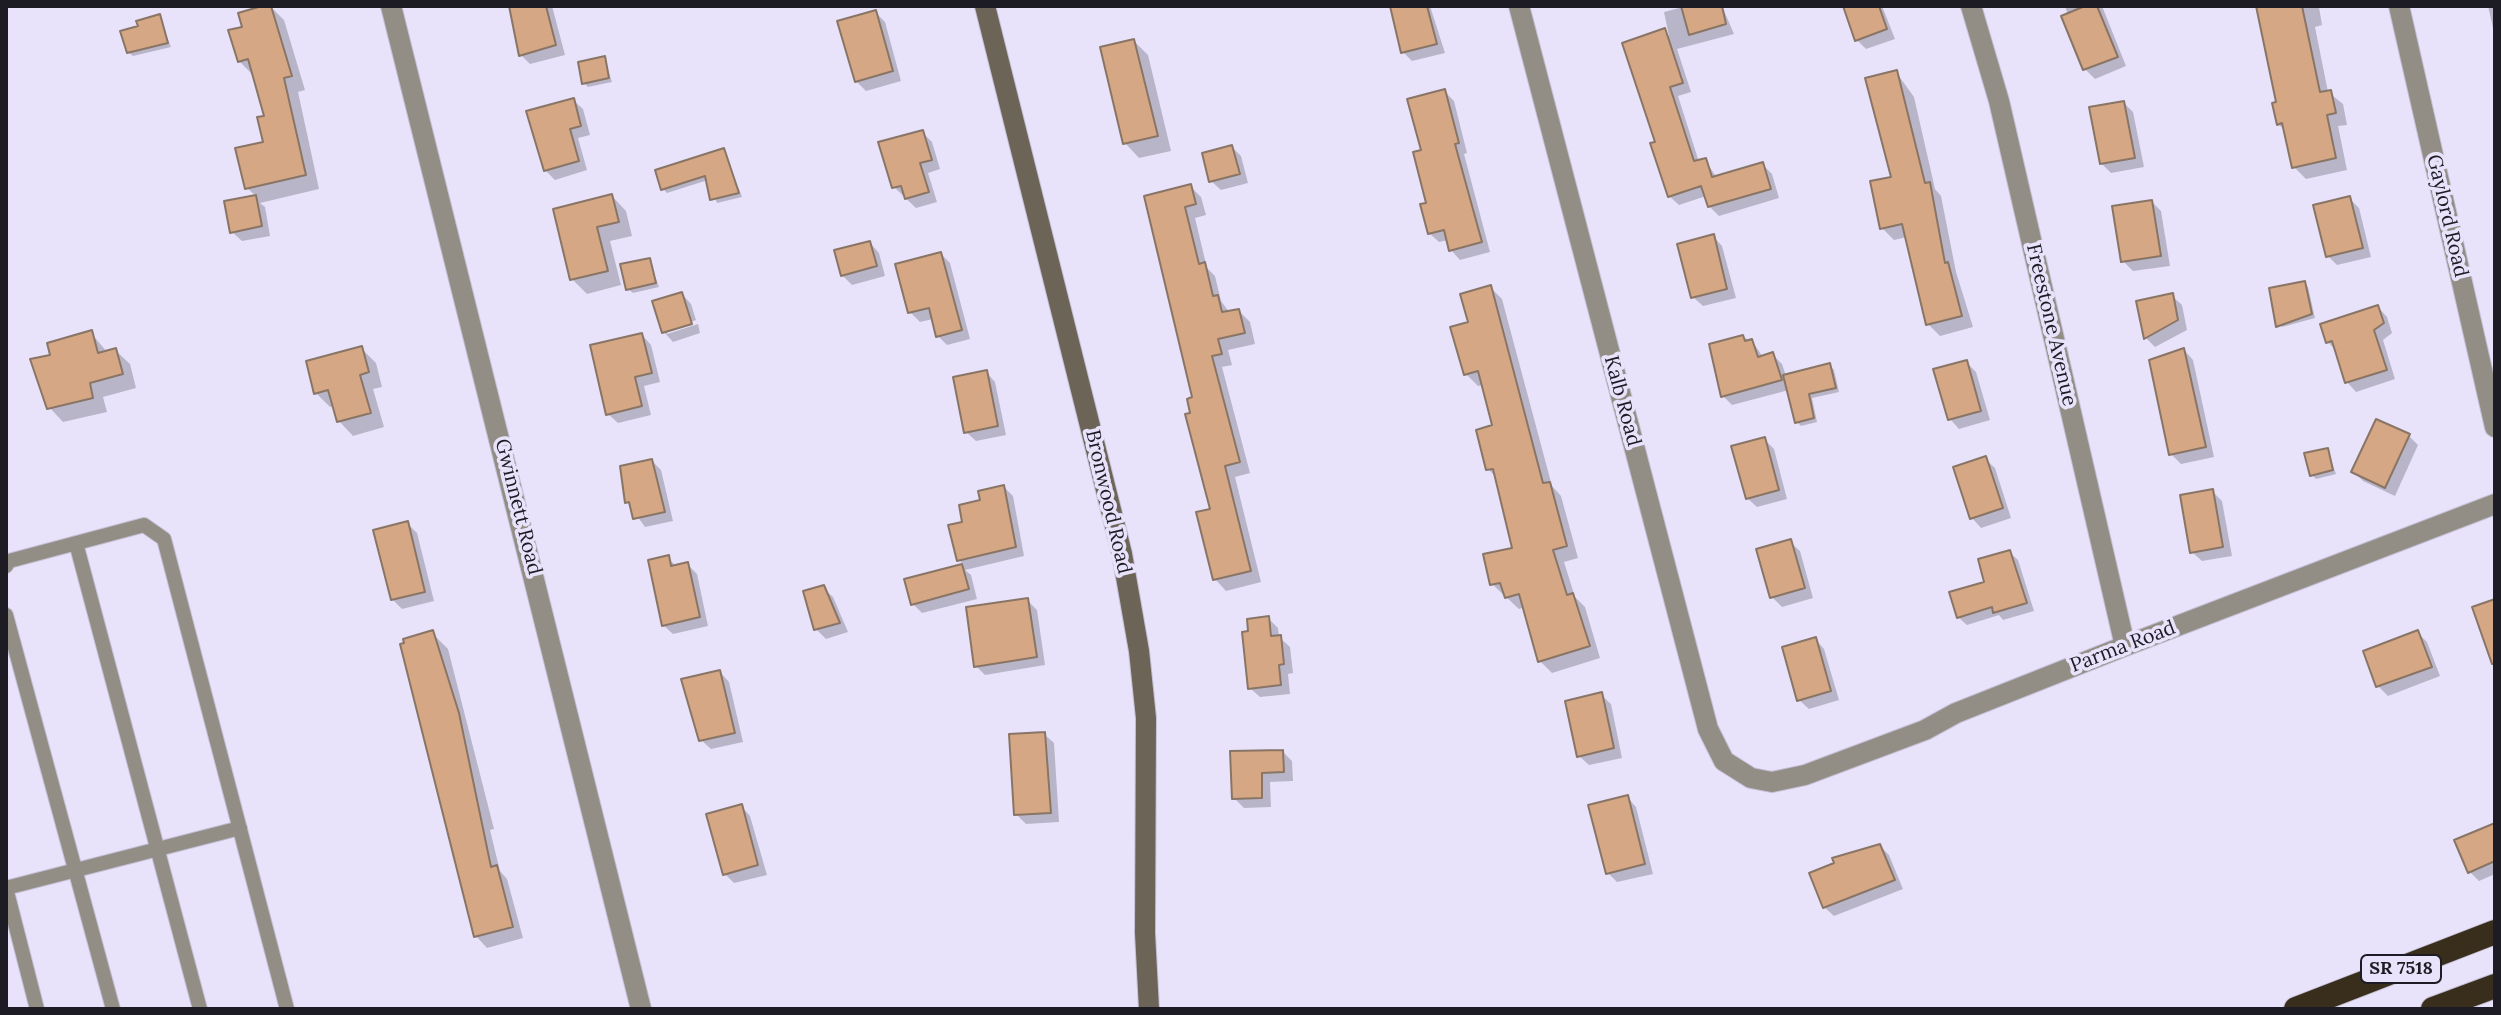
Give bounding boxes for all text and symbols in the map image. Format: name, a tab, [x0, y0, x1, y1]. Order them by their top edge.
street label: Gaylord Road	[2421, 152, 2473, 280]
street label: Freestone Avenue	[2021, 242, 2081, 408]
street label: Kalb Road	[1598, 353, 1646, 449]
street label: Bronwood Road	[1080, 428, 1136, 576]
street label: Gwinnett Road	[490, 437, 546, 577]
street label: Parma Road	[2067, 616, 2179, 678]
road number: SR 7518	[2361, 955, 2441, 983]

